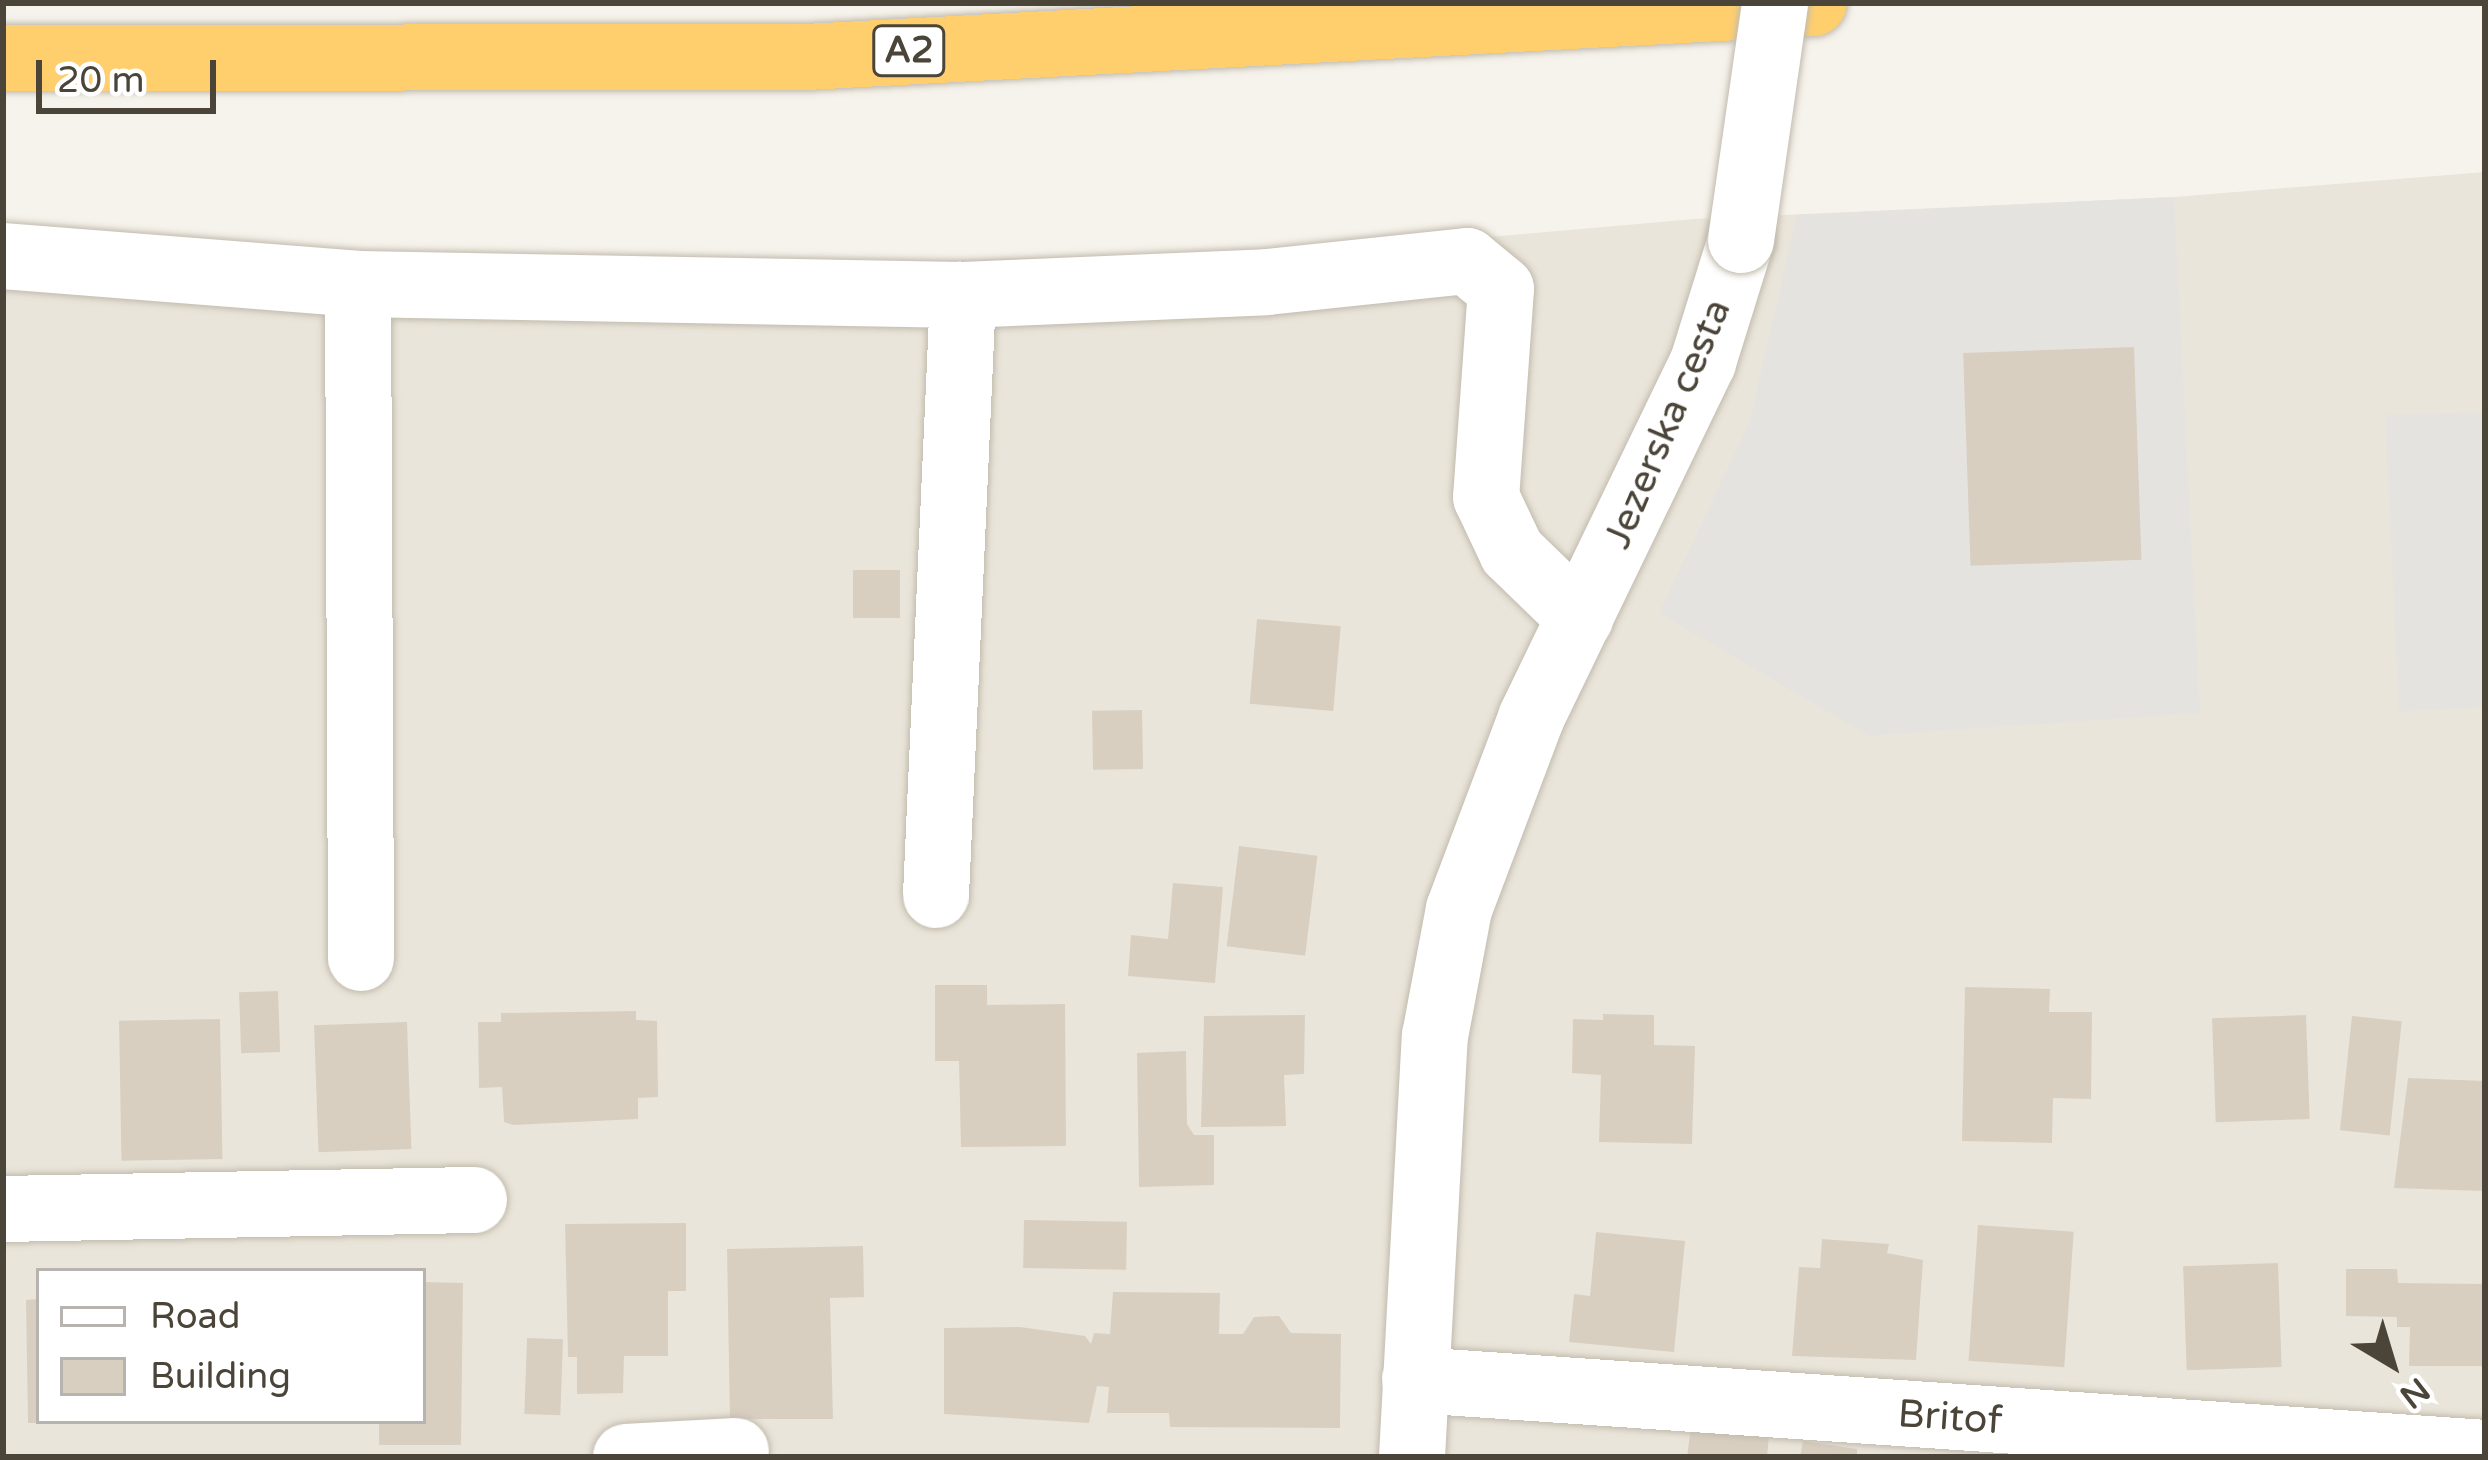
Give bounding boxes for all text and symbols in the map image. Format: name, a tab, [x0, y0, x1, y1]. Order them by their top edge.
road number: A2	[870, 21, 948, 81]
scale bar	[42, 36, 222, 110]
text: 20 m	[57, 59, 145, 102]
street label: Jezerska cesta	[1594, 292, 1742, 556]
legend	[36, 1268, 426, 1424]
text: Road	[150, 1295, 240, 1338]
north arrow	[2332, 1304, 2452, 1424]
text: Building	[150, 1355, 291, 1398]
text: N	[2392, 1369, 2437, 1416]
street label: Britof	[1896, 1391, 2004, 1445]

